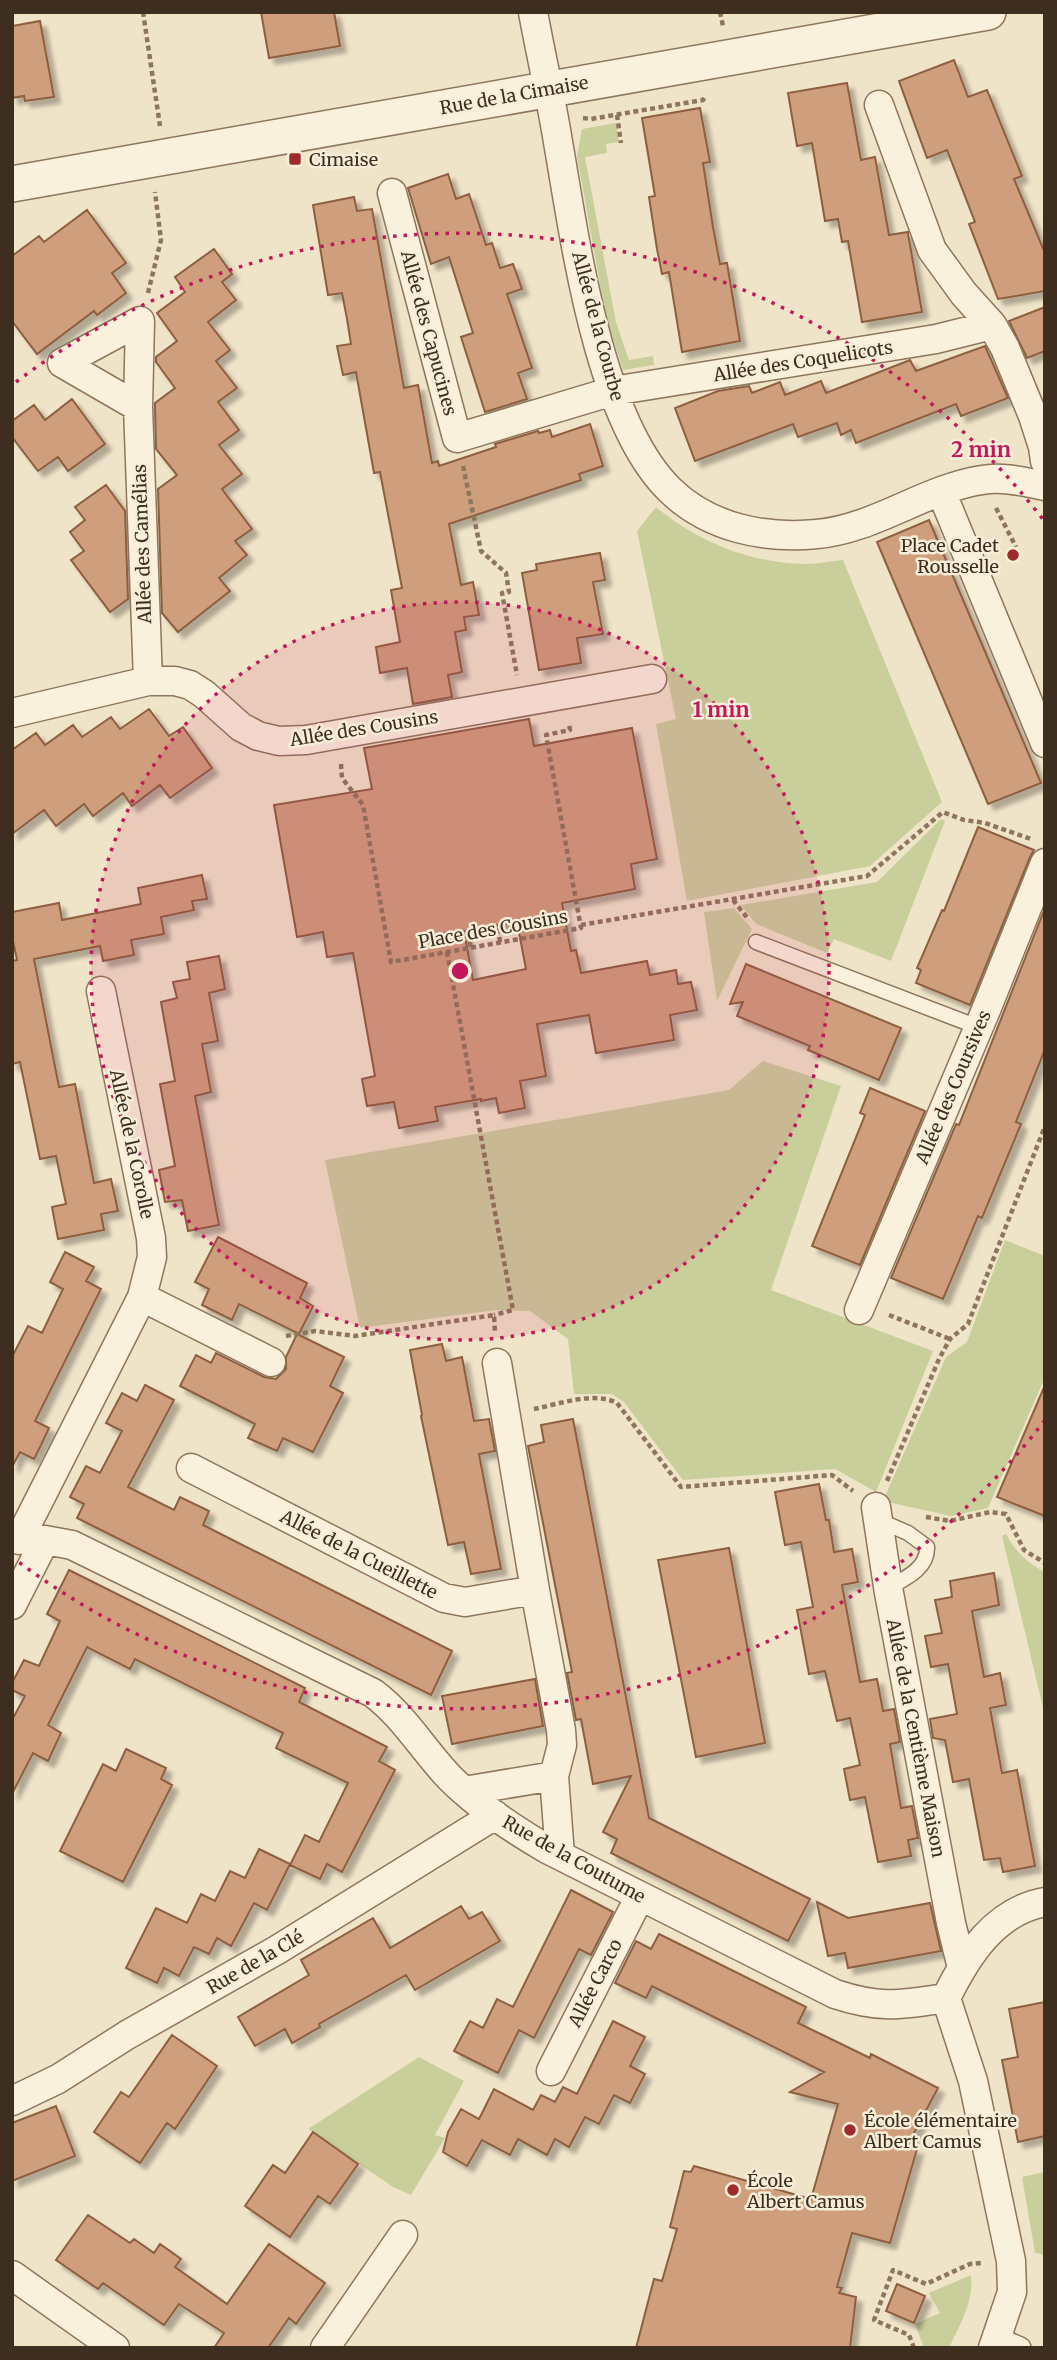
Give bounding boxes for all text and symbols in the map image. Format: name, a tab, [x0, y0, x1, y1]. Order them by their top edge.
street label: Rue de la Cimaise	[438, 71, 590, 119]
place label: Cimaise	[309, 148, 378, 171]
marker: Cimaise	[287, 151, 303, 167]
street label: Allée des Capucines	[396, 247, 462, 418]
street label: Allée de la Courbe	[567, 248, 629, 403]
street label: Allée des Coquelicots	[711, 335, 895, 387]
text: 2 min	[951, 436, 1011, 463]
street label: Allée des Camélias	[128, 464, 156, 625]
place label: Place Cadet Rousselle	[901, 534, 999, 578]
marker: Place Cadet Rousselle	[1005, 547, 1021, 563]
text: 1 min	[692, 696, 750, 723]
street label: Allée des Cousins	[287, 705, 440, 751]
street label: Place des Cousins	[416, 905, 570, 953]
centre of rings	[448, 959, 472, 983]
street label: Allée des Coursives	[910, 1006, 996, 1168]
street label: Allée de la Corolle	[105, 1066, 159, 1221]
street label: Allée de la Cueillette	[276, 1504, 441, 1604]
street label: Allée de la Centième Maison	[881, 1616, 950, 1859]
street label: Rue de la Coutume	[498, 1810, 650, 1908]
street label: Rue de la Clé	[202, 1925, 308, 1999]
street label: Allée Carco	[562, 1935, 627, 2032]
place label: École élémentaire Albert Camus	[863, 2109, 1017, 2153]
marker: École élémentaire Albert Camus	[842, 2122, 858, 2138]
place label: École Albert Camus	[746, 2169, 865, 2213]
marker: École Albert Camus	[725, 2182, 741, 2198]

